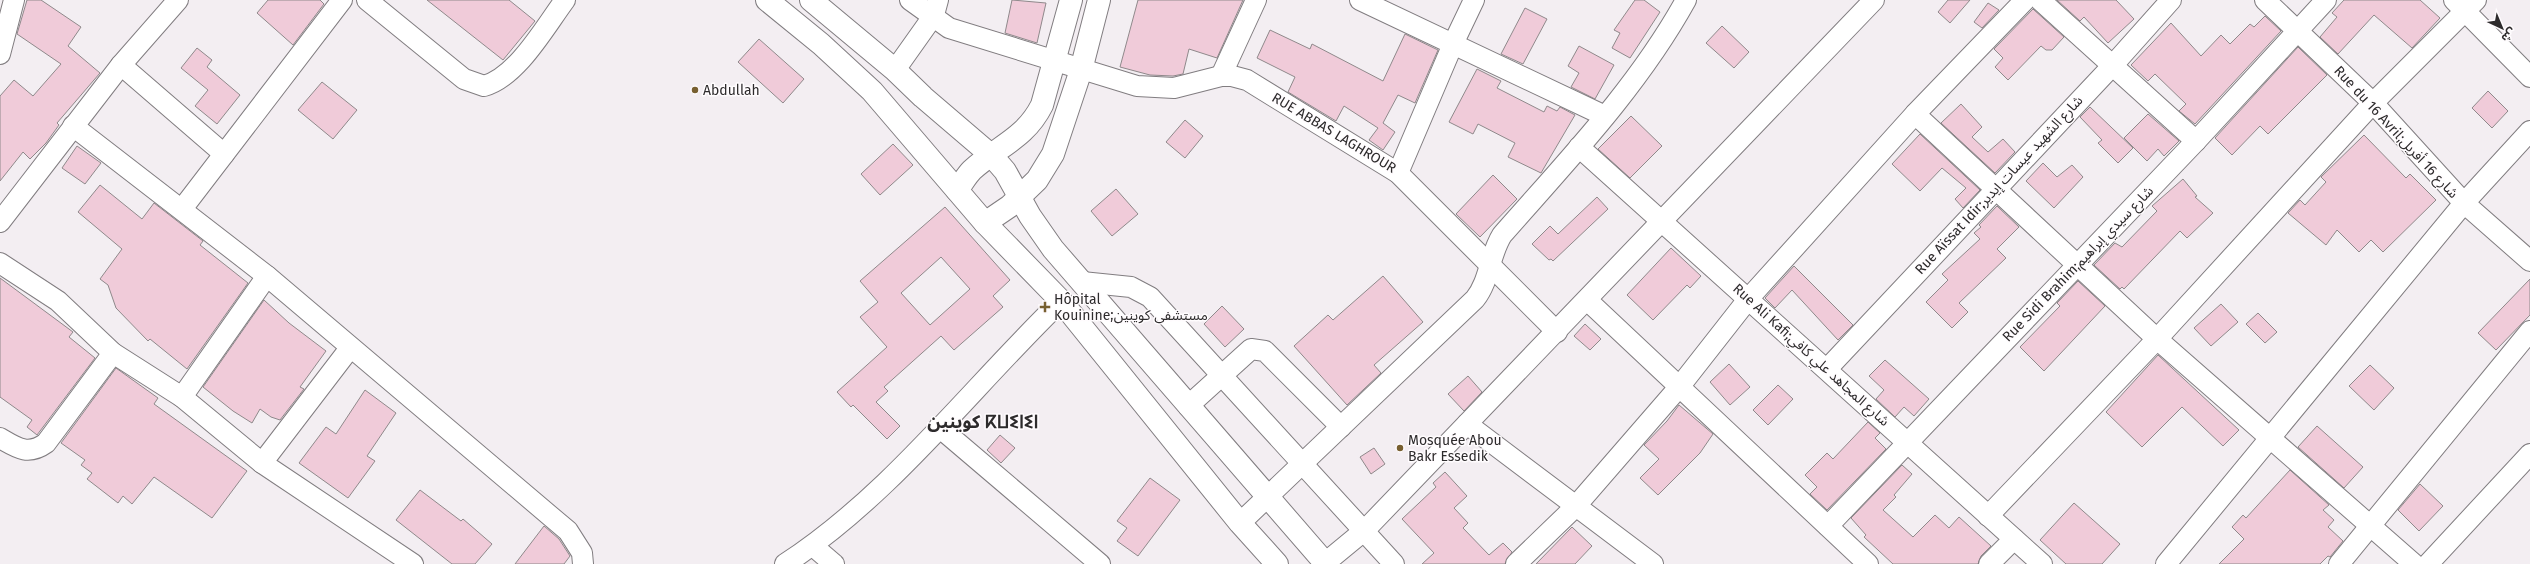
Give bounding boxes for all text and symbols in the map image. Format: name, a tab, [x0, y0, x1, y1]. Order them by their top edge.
north arrow	[2482, 8, 2522, 48]
text: ش	[2499, 25, 2519, 45]
street label: Rue du 16 Avril;شارع 16 أفريل	[2329, 62, 2462, 203]
place label: Abdullah	[703, 82, 760, 99]
marker: Abdullah	[690, 85, 700, 95]
street label: RUE ABBAS LAGHROUR	[1269, 89, 1400, 177]
street label: Rue Aïssat Idir;شارع الشهيد عيسات إيدير	[1912, 92, 2088, 279]
street label: Rue Sidi Brahim;شارع سيدي إبراهيم	[1999, 183, 2159, 347]
street label: Rue Ali Kafi;شارع المجاهد علي كافي	[1728, 280, 1893, 432]
place label: Hôpital Kouinine;مستشفى كوينين	[1054, 291, 1208, 324]
marker: Hôpital Kouinine;مستشفى كوينين	[1039, 301, 1051, 313]
district label: كوينين ⴽⵡⵉⵏⵉⵏ	[927, 411, 1039, 433]
place label: Mosquée Abou Bakr Essedik	[1408, 432, 1502, 465]
marker: Mosquée Abou Bakr Essedik	[1395, 443, 1405, 453]

